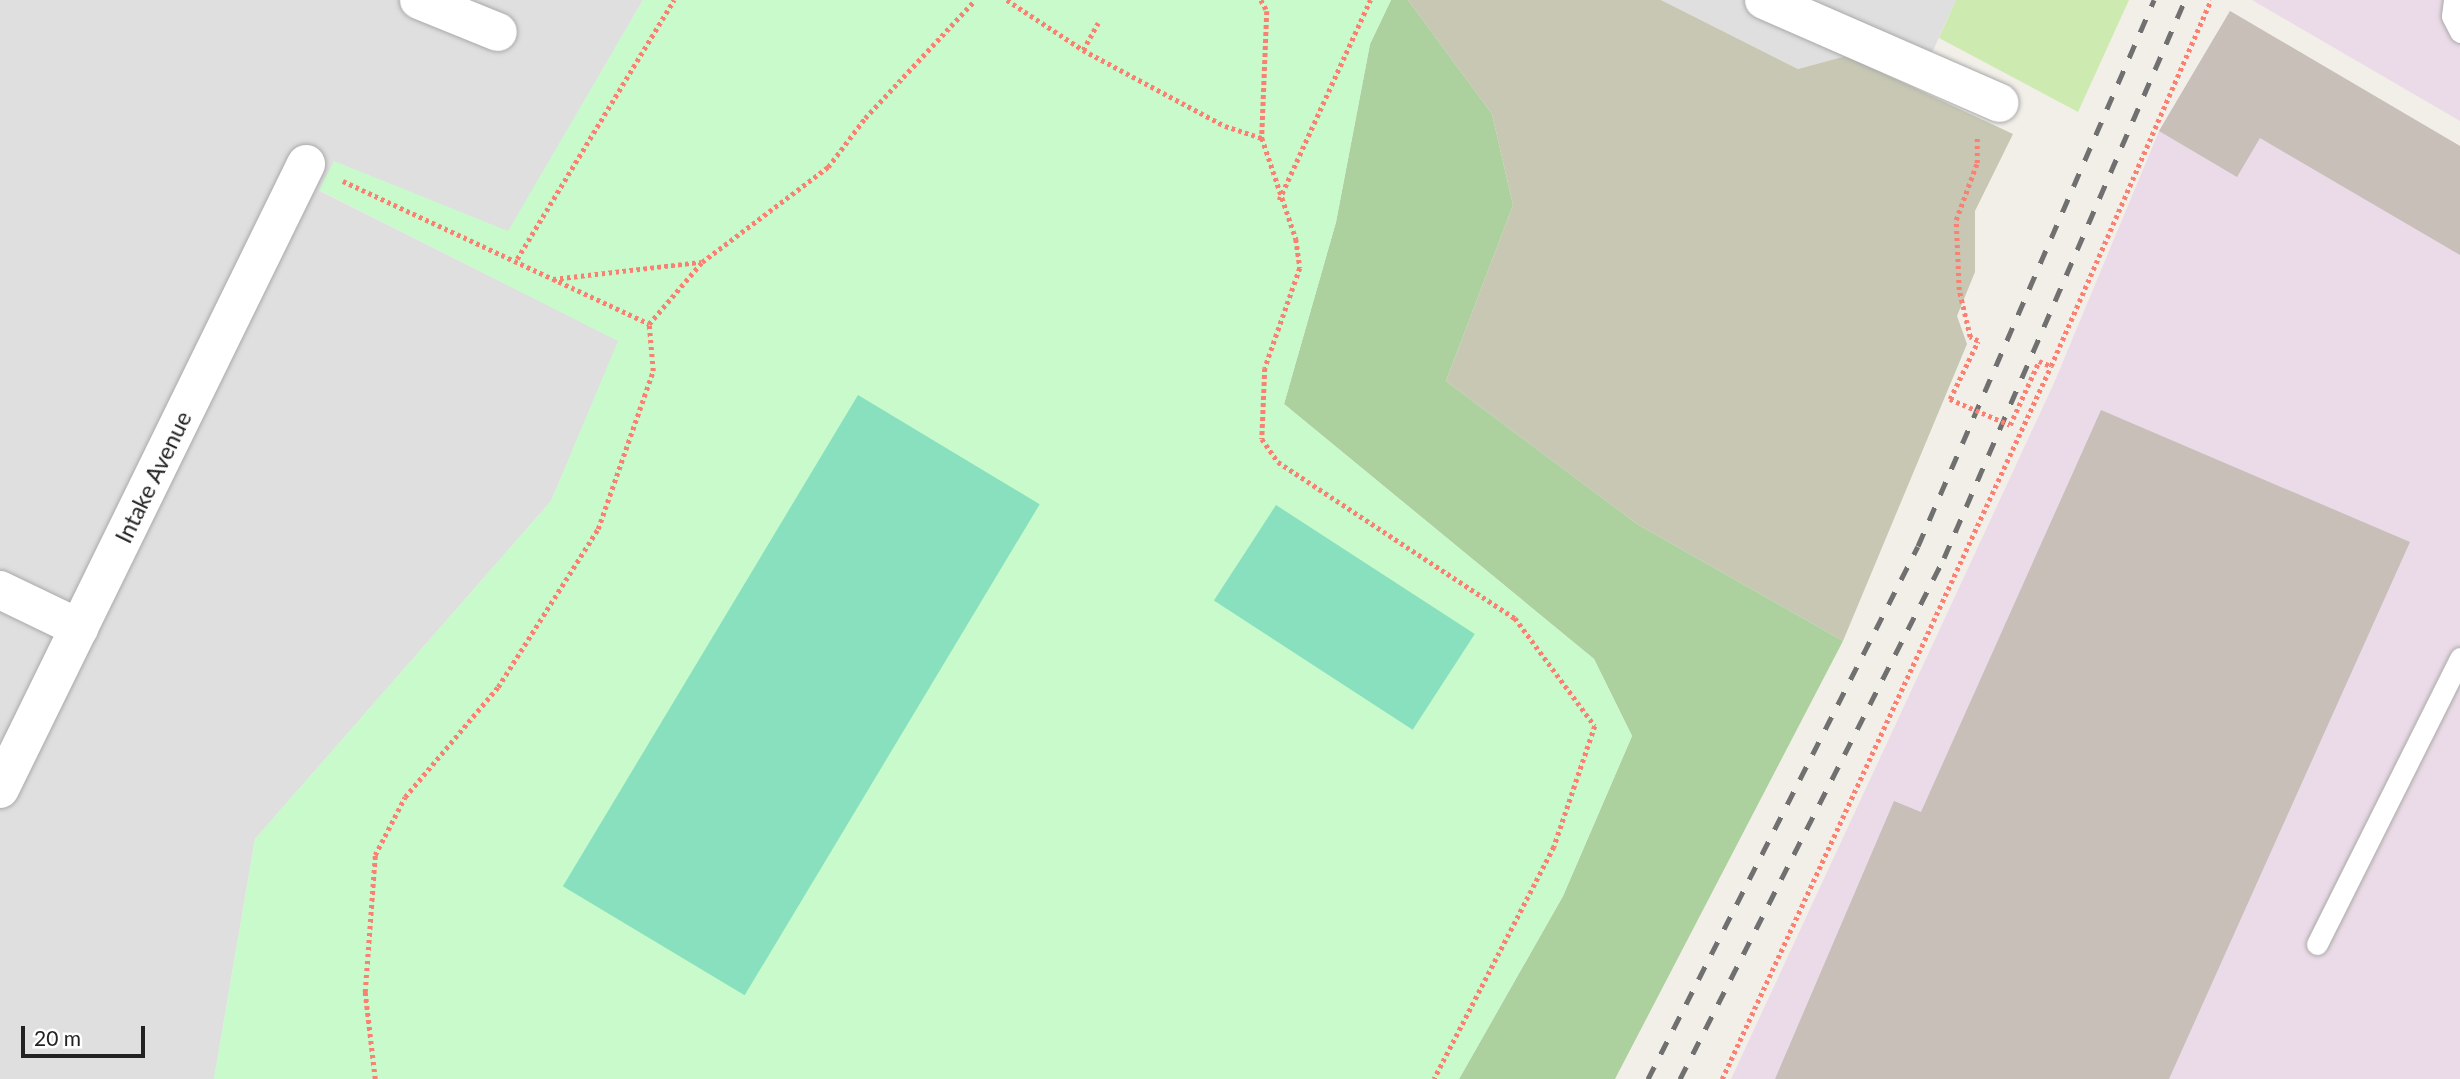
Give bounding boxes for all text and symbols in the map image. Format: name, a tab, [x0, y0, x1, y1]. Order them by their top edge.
street label: Intake Avenue	[109, 406, 197, 548]
scale bar	[24, 1012, 149, 1056]
text: 20 m	[34, 1025, 81, 1050]

